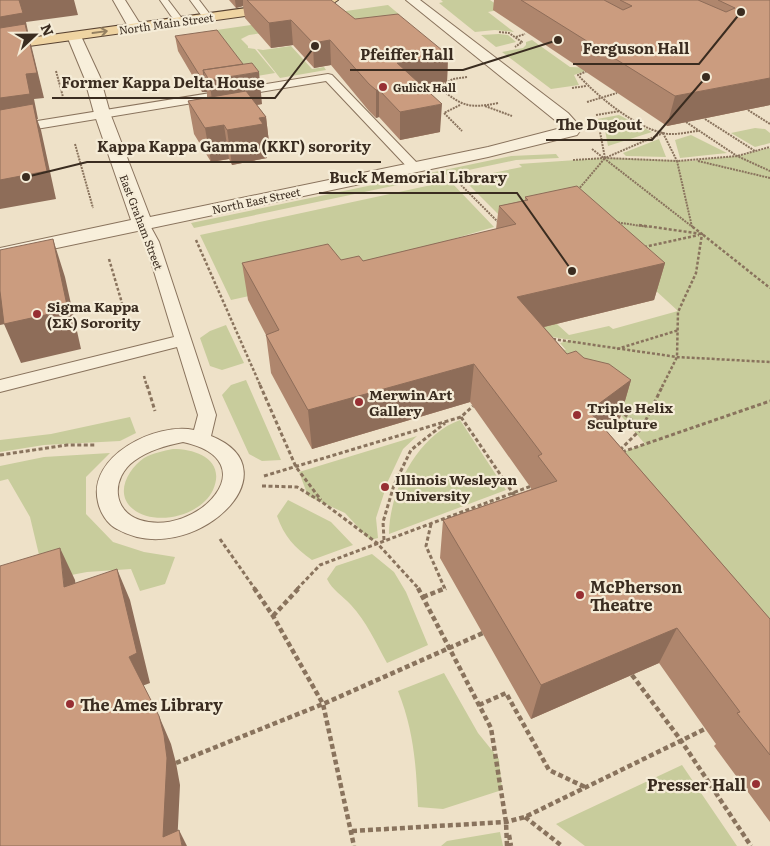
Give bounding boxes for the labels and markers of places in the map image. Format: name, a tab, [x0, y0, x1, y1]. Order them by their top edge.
callout: Ferguson Hall	[573, 34, 699, 64]
callout: Pfeiffer Hall	[350, 40, 463, 70]
callout: Former Kappa Delta House	[52, 68, 275, 98]
place label: Gulick Hall	[393, 79, 456, 95]
marker: Gulick Hall	[377, 81, 389, 93]
callout: The Dugout	[546, 110, 652, 140]
callout: Kappa Kappa Gamma (ΚΚΓ) sorority	[87, 132, 381, 162]
callout: Buck Memorial Library	[319, 163, 517, 193]
place label: Sigma Kappa (ΣΚ) Sorority	[47, 296, 141, 332]
marker: Sigma Kappa (ΣΚ) Sorority	[31, 308, 43, 320]
place label: Merwin Art Gallery	[369, 384, 453, 420]
marker: Merwin Art Gallery	[353, 396, 365, 408]
place label: Triple Helix Sculpture	[587, 397, 674, 433]
marker: Triple Helix Sculpture	[571, 409, 583, 421]
place label: Illinois Wesleyan University	[395, 469, 518, 505]
marker: Illinois Wesleyan University	[379, 481, 391, 493]
place label: McPherson Theatre	[590, 574, 682, 616]
marker: McPherson Theatre	[574, 589, 586, 601]
place label: The Ames Library	[80, 692, 223, 716]
marker: The Ames Library	[64, 698, 76, 710]
place label: Presser Hall	[647, 772, 746, 796]
marker: Presser Hall	[750, 778, 762, 790]

